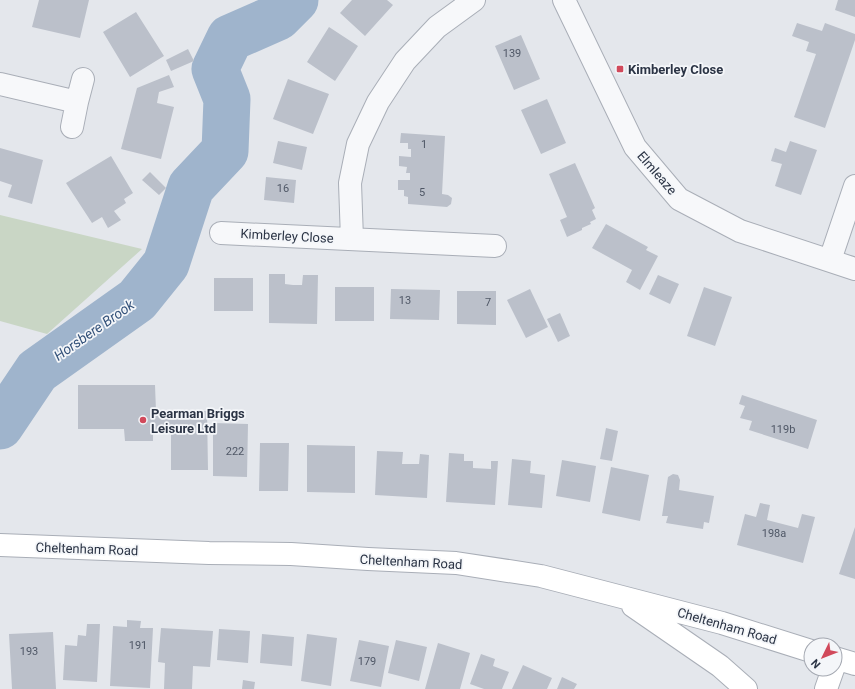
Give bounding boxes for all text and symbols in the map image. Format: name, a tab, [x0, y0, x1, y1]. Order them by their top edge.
house number: 139	[503, 47, 521, 60]
place label: Kimberley Close	[628, 62, 723, 77]
marker: Kimberley Close	[615, 64, 625, 74]
house number: 1	[421, 138, 427, 151]
street label: Elmleaze	[634, 148, 680, 198]
house number: 16	[277, 182, 289, 195]
house number: 5	[419, 186, 425, 199]
street label: Kimberley Close	[240, 226, 334, 246]
house number: 13	[399, 294, 411, 307]
water label: Horsbere Brook	[51, 296, 138, 364]
house number: 7	[485, 296, 491, 309]
place label: Pearman Briggs Leisure Ltd	[151, 406, 245, 436]
marker: Pearman Briggs Leisure Ltd	[138, 415, 148, 425]
house number: 119b	[771, 423, 795, 436]
house number: 222	[226, 445, 244, 458]
house number: 198a	[762, 527, 786, 540]
street label: Cheltenham Road	[35, 540, 139, 558]
street label: Cheltenham Road	[359, 552, 463, 572]
street label: Cheltenham Road	[676, 605, 778, 647]
north arrow	[803, 637, 843, 677]
house number: 191	[129, 639, 147, 652]
house number: 193	[20, 645, 38, 658]
house number: 179	[358, 655, 376, 668]
text: N	[808, 656, 823, 671]

